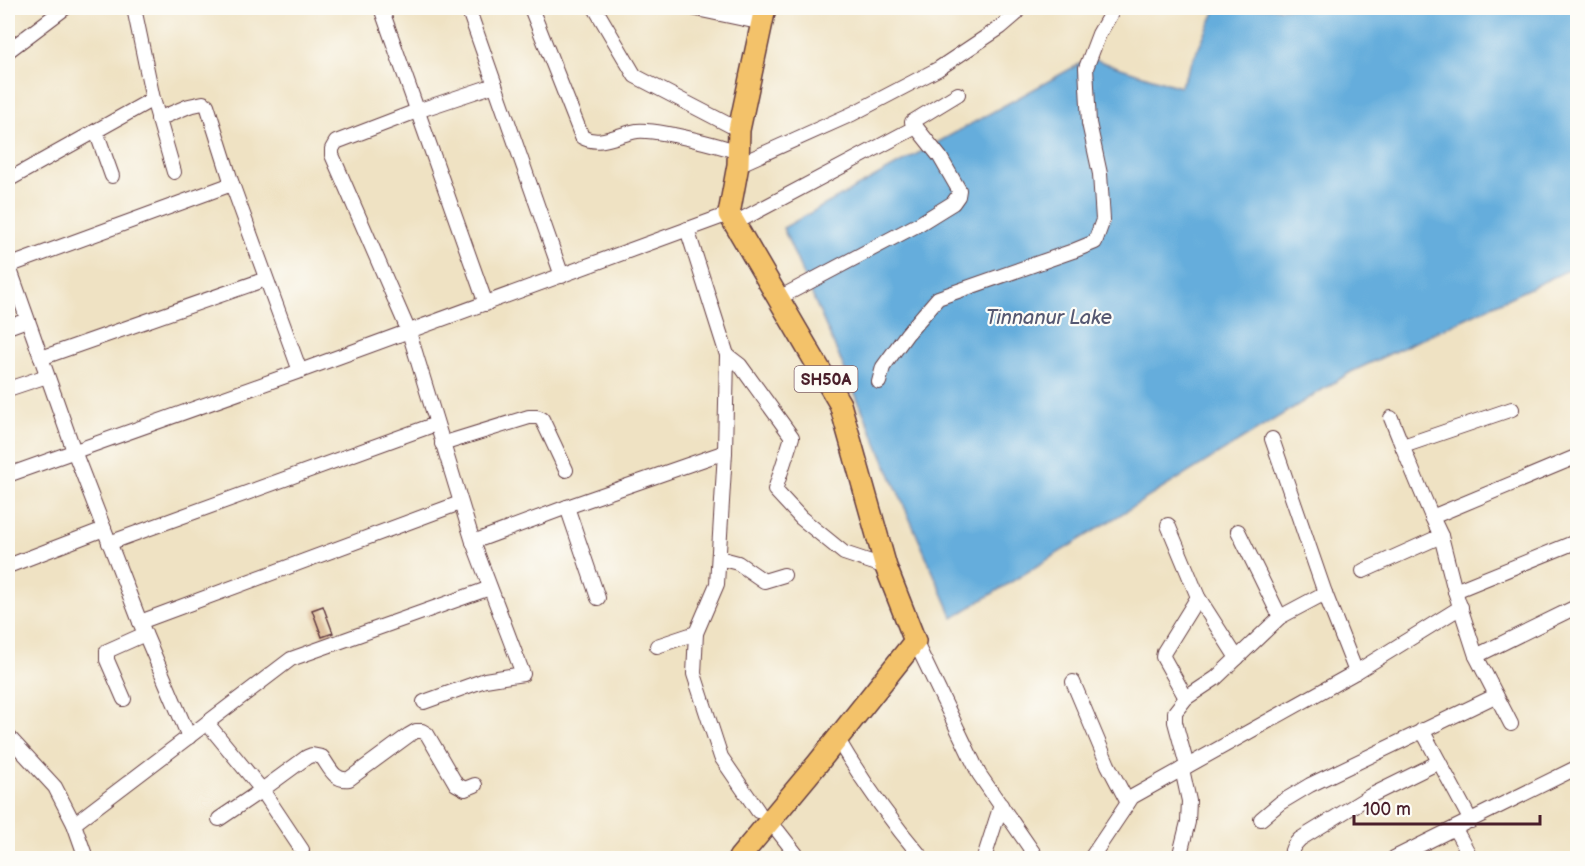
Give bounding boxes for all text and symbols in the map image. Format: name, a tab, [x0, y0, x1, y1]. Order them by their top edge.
water label: Tinnanur Lake	[986, 306, 1113, 330]
road number: SH50A	[794, 366, 858, 392]
scale bar	[1354, 788, 1540, 826]
text: 100 m	[1363, 799, 1411, 820]

